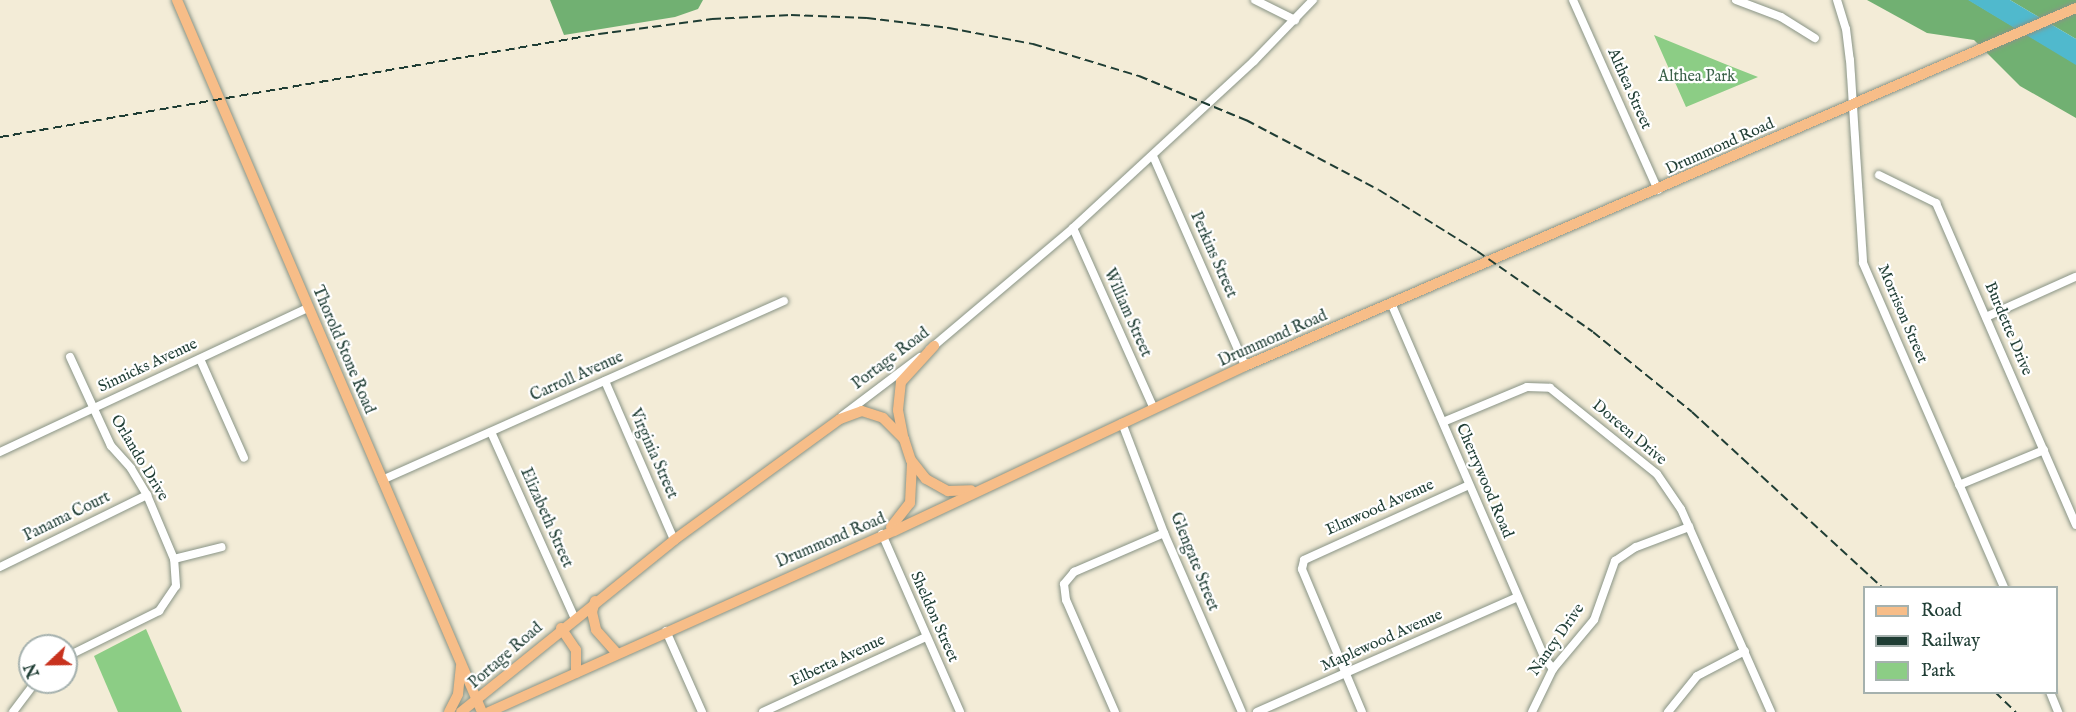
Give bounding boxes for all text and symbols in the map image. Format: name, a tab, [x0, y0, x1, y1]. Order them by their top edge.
street label: Althea Street	[1603, 46, 1655, 132]
park label: Althea Park	[1658, 67, 1736, 87]
street label: Drummond Road	[1663, 114, 1777, 180]
street label: Perkins Street	[1185, 209, 1241, 301]
street label: Morrison Street	[1873, 262, 1931, 366]
street label: William Street	[1099, 266, 1155, 360]
street label: Burdette Drive	[1980, 279, 2036, 379]
street label: Thorold Stone Road	[307, 283, 379, 417]
street label: Drummond Road	[1216, 306, 1330, 372]
street label: Portage Road	[849, 324, 933, 394]
street label: Sinnicks Avenue	[95, 335, 201, 397]
street label: Carroll Avenue	[528, 348, 626, 406]
street label: Doreen Drive	[1588, 396, 1670, 470]
street label: Virginia Street	[625, 406, 681, 502]
street label: Orlando Drive	[106, 412, 172, 504]
street label: Cherrywood Road	[1451, 421, 1517, 541]
street label: Elizabeth Street	[515, 465, 577, 571]
street label: Elmwood Avenue	[1323, 476, 1437, 540]
street label: Panama Court	[21, 488, 113, 546]
street label: Drummond Road	[773, 509, 889, 573]
street label: Glengate Street	[1166, 510, 1222, 614]
street label: Sheldon Street	[905, 569, 963, 665]
legend	[1863, 586, 2058, 694]
street label: Nancy Drive	[1525, 600, 1589, 680]
text: Road	[1921, 600, 1962, 623]
street label: Maplewood Avenue	[1318, 606, 1446, 676]
street label: Portage Road	[465, 619, 547, 693]
text: Railway	[1921, 630, 1980, 653]
street label: Elberta Avenue	[788, 631, 888, 691]
north arrow	[18, 634, 78, 694]
text: N	[21, 660, 45, 680]
text: Park	[1921, 660, 1955, 683]

